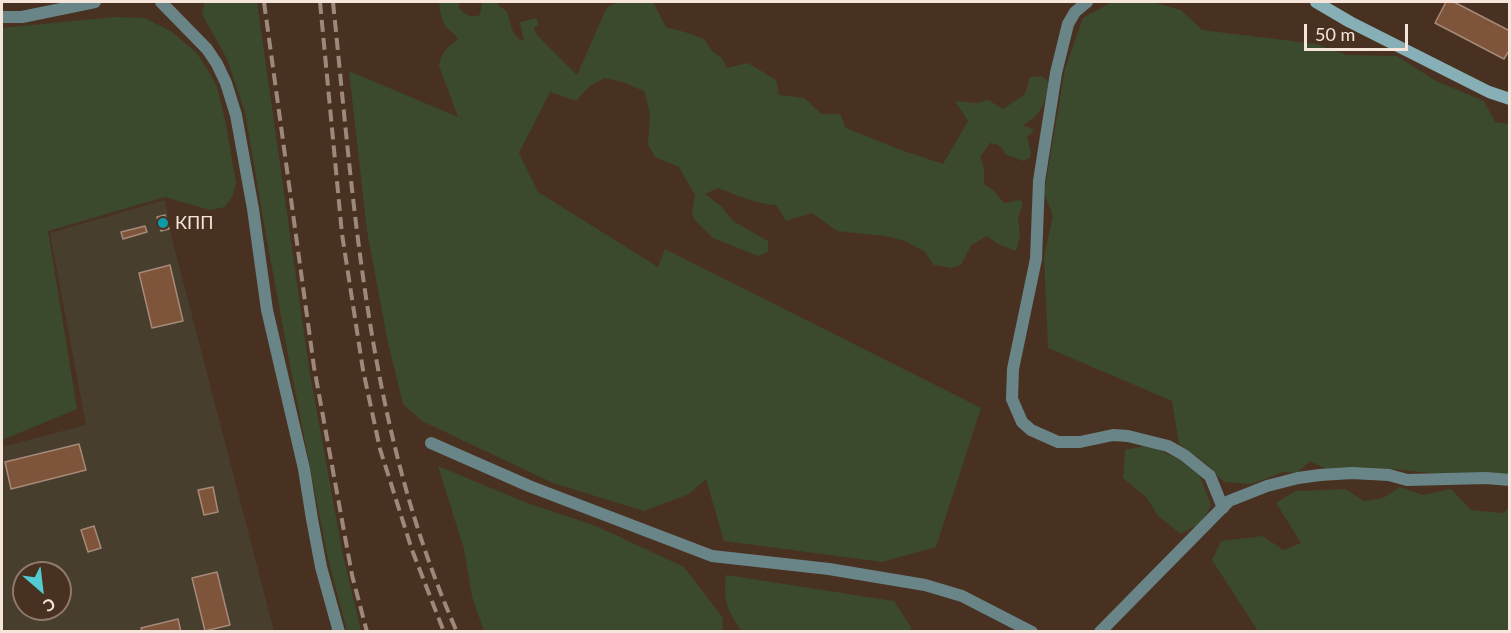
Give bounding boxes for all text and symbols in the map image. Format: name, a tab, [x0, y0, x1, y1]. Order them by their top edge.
scale bar	[1307, 12, 1410, 50]
text: 50 m	[1315, 23, 1355, 45]
place label: КПП	[175, 212, 214, 234]
marker: КПП	[156, 216, 170, 230]
north arrow	[12, 561, 72, 621]
text: С	[41, 595, 59, 616]

